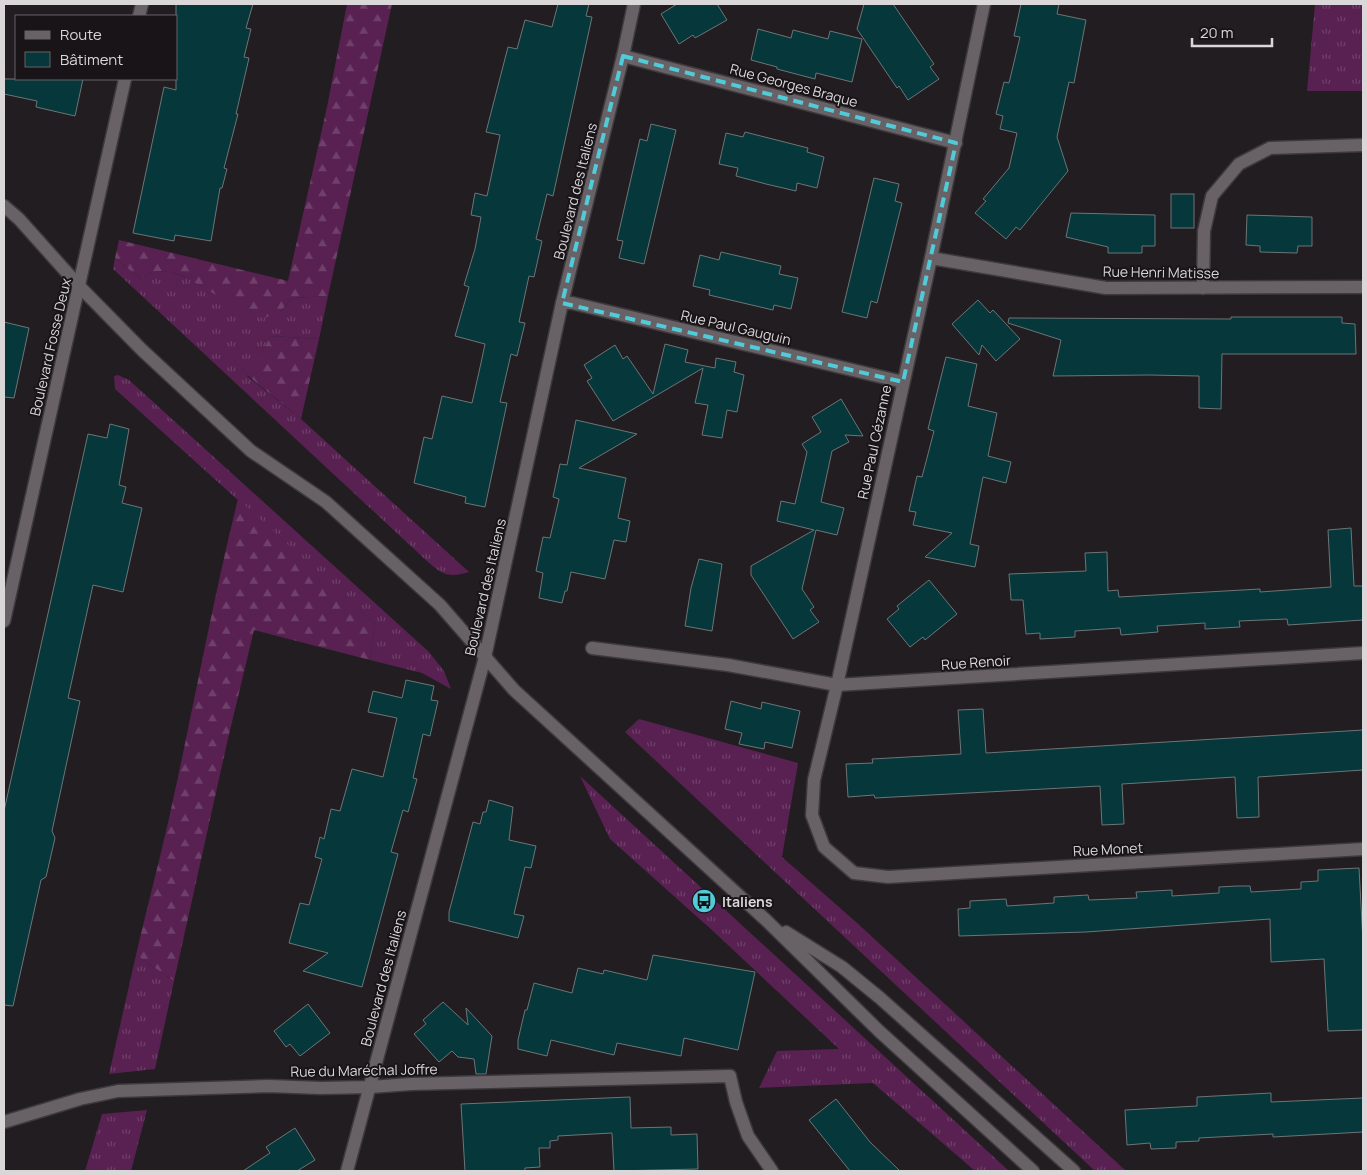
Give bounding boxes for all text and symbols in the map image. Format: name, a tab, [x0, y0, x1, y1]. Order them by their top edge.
legend	[15, 15, 178, 80]
scale bar	[1192, 15, 1272, 47]
text: 20 m	[1200, 22, 1233, 43]
text: Route	[60, 24, 102, 45]
text: Bâtiment	[60, 49, 123, 70]
street label: Rue Georges Braque	[728, 59, 860, 111]
street label: Boulevard des Italiens	[549, 121, 601, 261]
street label: Rue Henri Matisse	[1103, 261, 1219, 283]
street label: Boulevard Fosse Deux	[25, 276, 75, 418]
street label: Rue Paul Gauguin	[679, 305, 793, 349]
street label: Rue Paul Cézanne	[853, 383, 895, 501]
street label: Boulevard des Italiens	[460, 517, 510, 657]
street label: Rue Renoir	[941, 650, 1011, 674]
street label: Rue Monet	[1072, 838, 1144, 860]
bus stop icon: Italiens	[691, 888, 717, 914]
place label: Italiens	[722, 892, 773, 911]
street label: Boulevard des Italiens	[356, 908, 410, 1048]
street label: Rue du Maréchal Joffre	[290, 1059, 438, 1081]

